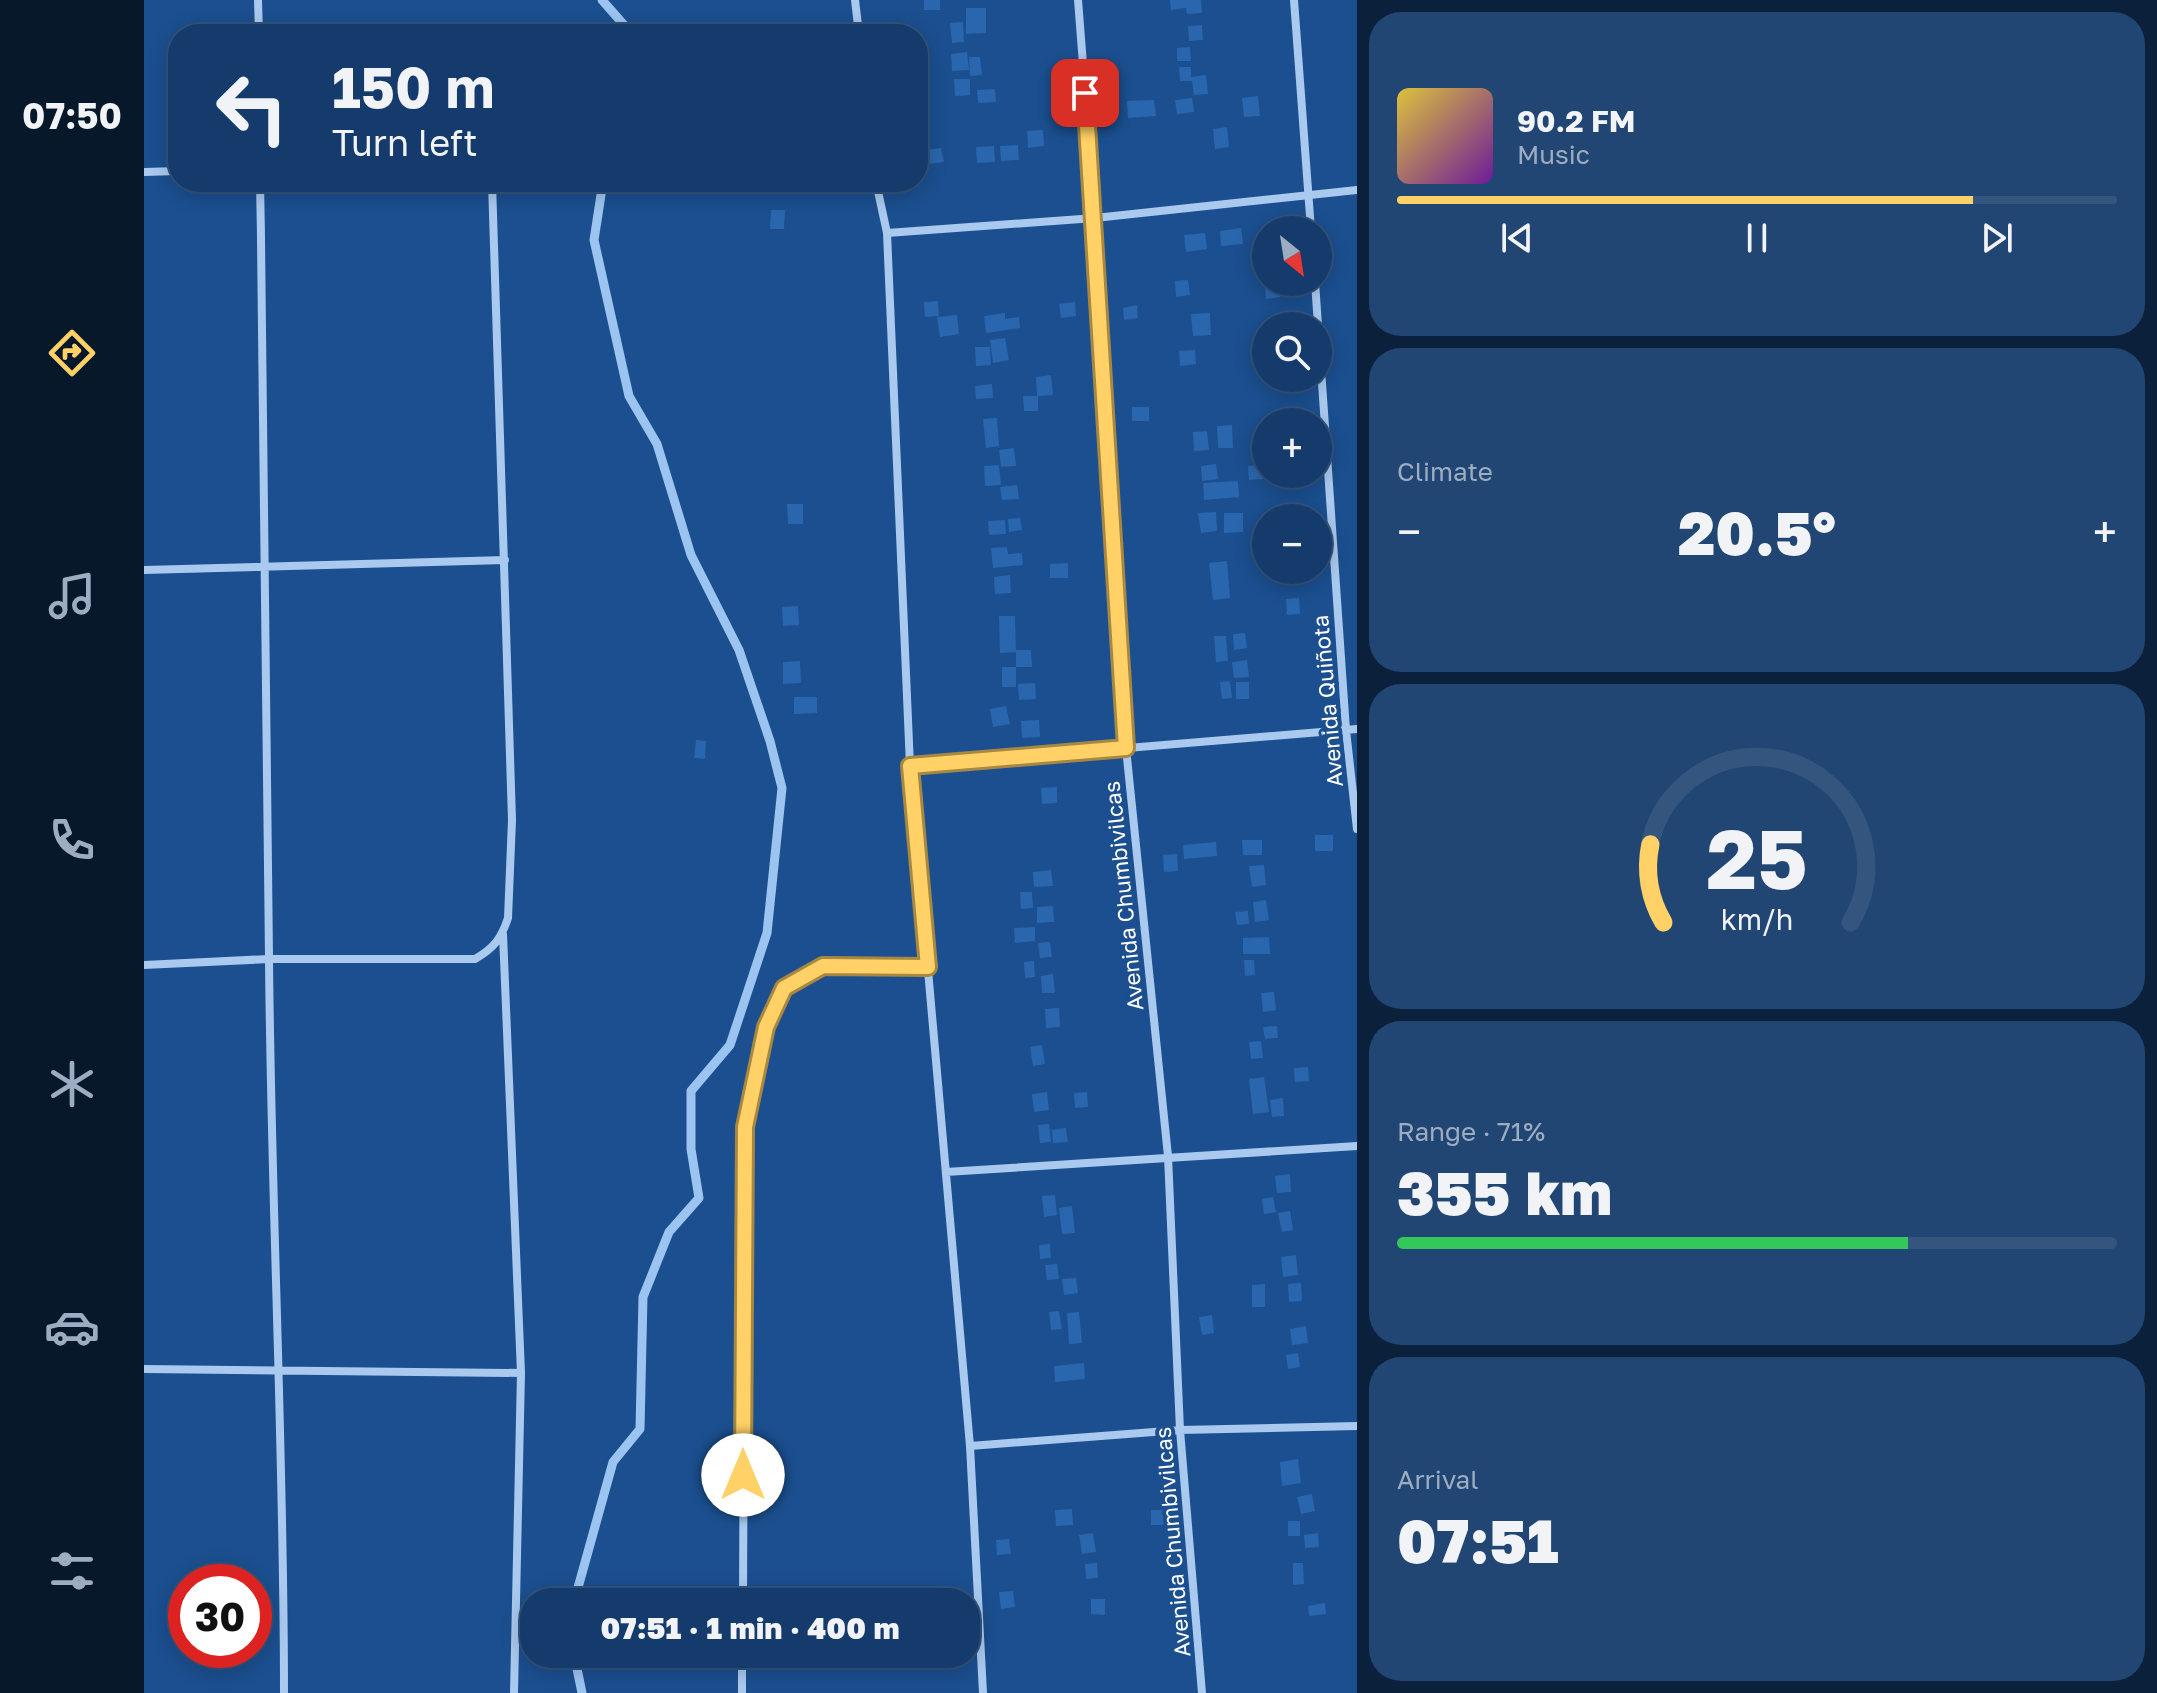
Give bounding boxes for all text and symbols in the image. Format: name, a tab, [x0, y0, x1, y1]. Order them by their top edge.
text: 150 m	[332, 53, 494, 120]
icon: left	[200, 56, 304, 160]
pin	[1051, 59, 1119, 127]
icon: arrive	[1063, 71, 1107, 115]
text: 07:50	[22, 94, 122, 137]
text: 90.2 FM	[1517, 103, 1636, 139]
text: Turn left	[332, 121, 478, 164]
text: Music	[1517, 139, 1590, 170]
north arrow	[1252, 216, 1332, 296]
map controls	[1252, 216, 1332, 584]
icon: previous	[1495, 216, 1539, 260]
icon: pause	[1735, 216, 1779, 260]
icon: next	[1975, 216, 2019, 260]
button: search	[1252, 312, 1332, 392]
icon: directions	[44, 325, 100, 381]
button: +	[1252, 408, 1332, 488]
text: Climate	[1397, 456, 1493, 487]
text: 20.5°	[1678, 496, 1836, 568]
button: −	[1252, 504, 1332, 584]
text: −	[1397, 505, 1421, 558]
text: +	[2093, 505, 2117, 558]
icon: music	[44, 568, 100, 624]
street label: Avenida Quiñota	[1306, 614, 1348, 788]
street label: Avenida Chumbivilcas	[1098, 780, 1148, 1012]
text: 25	[1706, 806, 1808, 906]
icon: phone	[44, 812, 100, 868]
text: km/h	[1721, 902, 1793, 936]
icon: climate	[44, 1056, 100, 1112]
text: Range · 71%	[1397, 1116, 1545, 1147]
text: 355 km	[1397, 1156, 1612, 1228]
icon: car	[44, 1299, 100, 1355]
street label: Avenida Chumbivilcas	[1148, 1426, 1196, 1658]
position arrow	[701, 1433, 785, 1517]
text: Arrival	[1397, 1464, 1478, 1495]
text: 07:51	[1397, 1504, 1559, 1576]
icon: filters	[44, 1543, 100, 1599]
speed limit sign: 30	[168, 1564, 272, 1668]
text: 07:51 · 1 min · 400 m	[600, 1610, 900, 1646]

